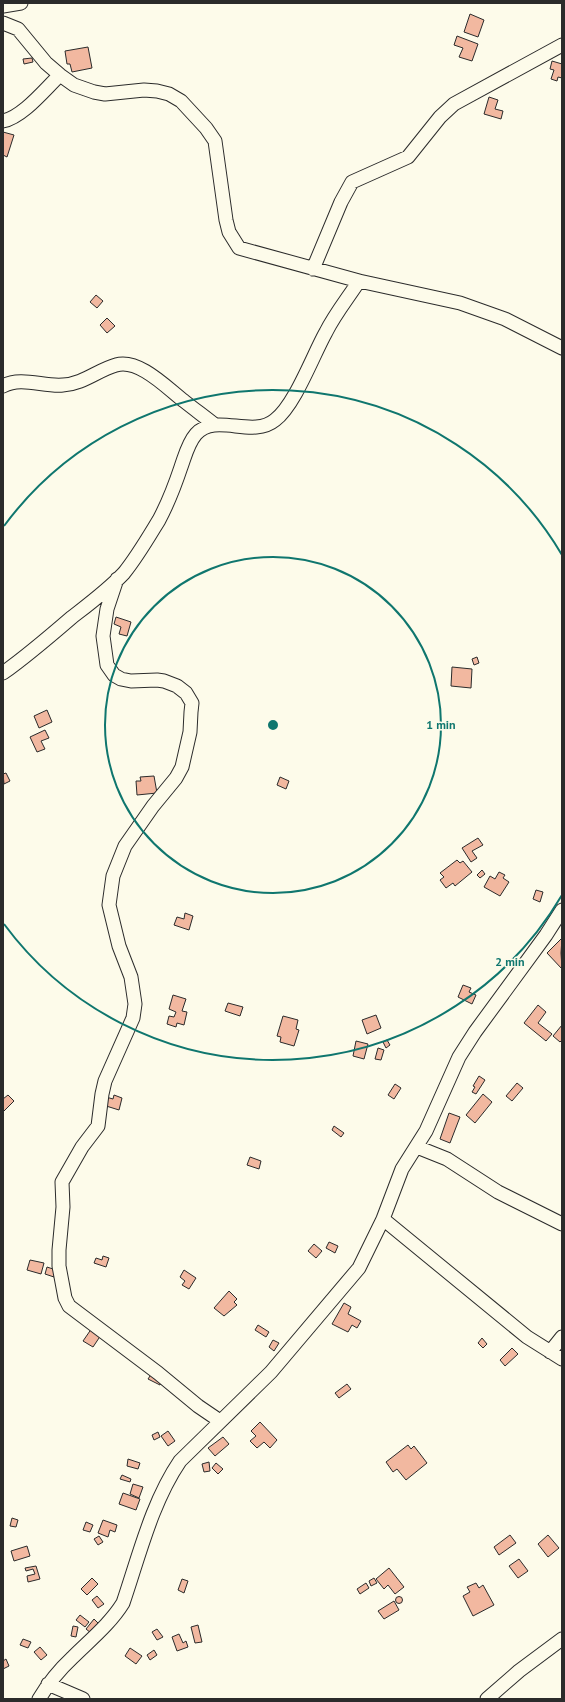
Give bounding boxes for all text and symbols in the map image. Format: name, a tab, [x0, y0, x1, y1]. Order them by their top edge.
text: 1 min	[426, 717, 456, 732]
centre of rings	[266, 718, 280, 732]
text: 2 min	[495, 954, 525, 969]

